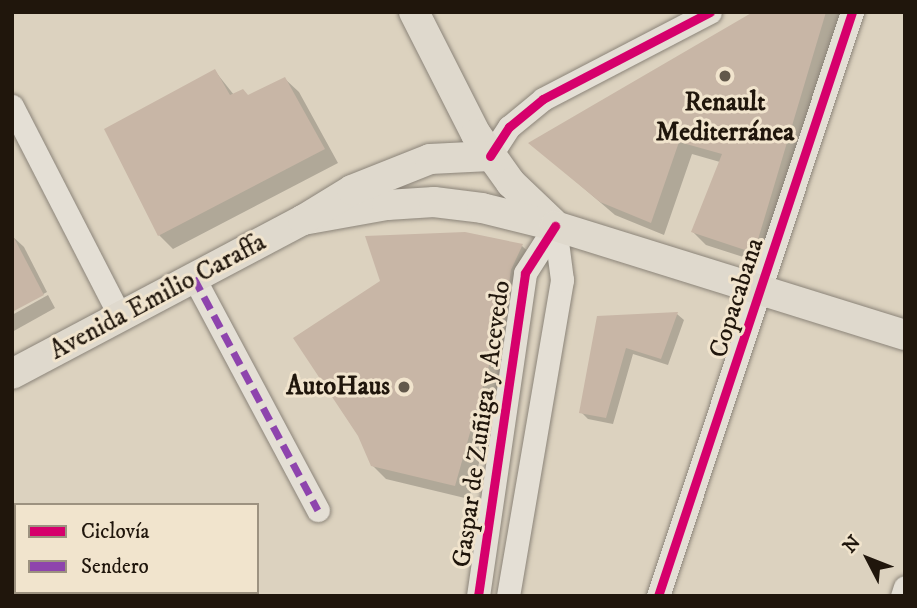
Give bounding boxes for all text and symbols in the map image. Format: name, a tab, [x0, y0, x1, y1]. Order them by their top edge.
marker: Renault Mediterránea	[717, 68, 733, 84]
place label: Renault Mediterránea	[656, 87, 794, 148]
street label: Avenida Emilio Caraffa	[45, 227, 271, 367]
street label: Copacabana	[703, 234, 771, 362]
street label: Gaspar de Zuñiga y Acevedo	[446, 278, 518, 570]
place label: AutoHaus	[286, 371, 390, 403]
marker: AutoHaus	[396, 379, 412, 395]
legend	[14, 503, 259, 594]
text: Ciclovía	[81, 519, 149, 545]
north arrow	[833, 524, 903, 594]
text: N	[838, 531, 866, 558]
text: Sendero	[81, 554, 149, 580]

